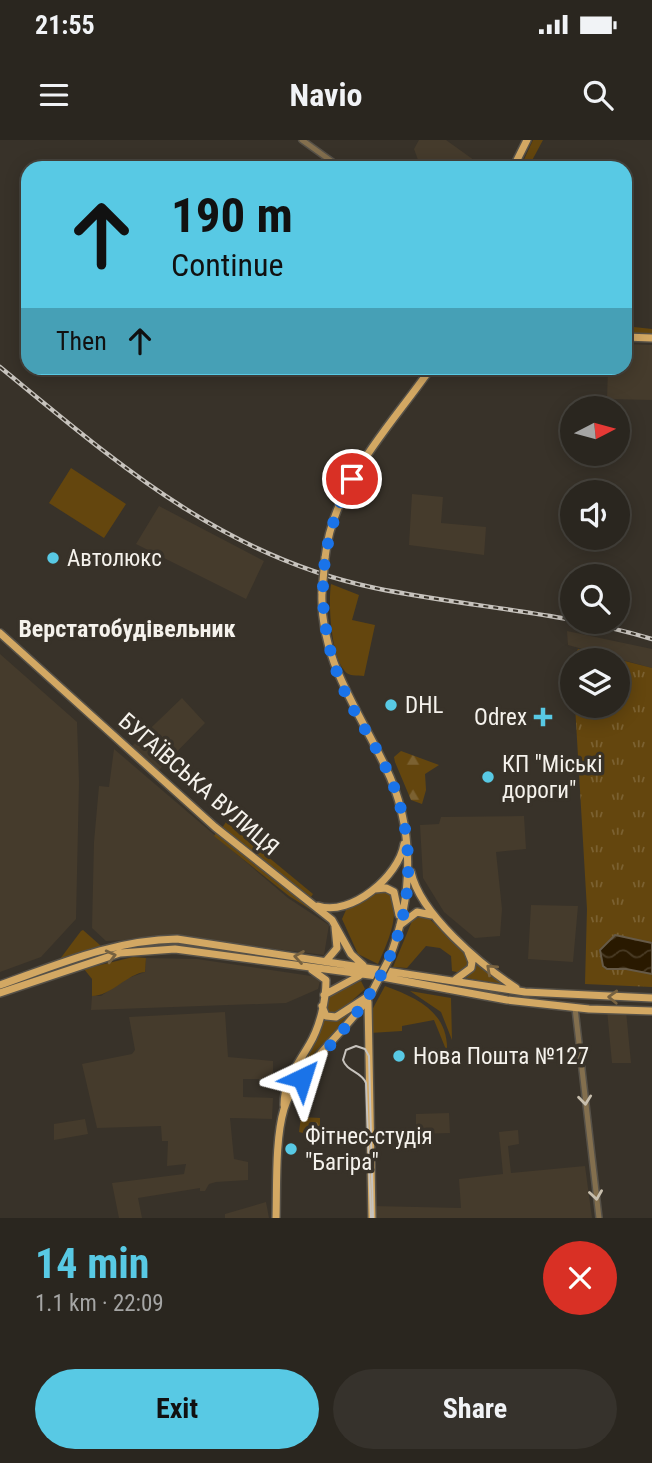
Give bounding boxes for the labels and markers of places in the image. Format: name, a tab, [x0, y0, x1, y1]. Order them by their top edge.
pin	[322, 449, 382, 509]
place label: Автолюкс	[67, 545, 162, 572]
marker: Автолюкс	[45, 550, 61, 566]
place label: DHL	[405, 692, 443, 719]
marker: DHL	[383, 697, 399, 713]
place label: Odrex	[474, 704, 527, 731]
marker: Odrex	[533, 707, 553, 727]
place label: КП "Міські дороги"	[502, 751, 602, 804]
marker: КП "Міські дороги"	[480, 769, 496, 785]
place label: Нова Пошта №127	[413, 1043, 589, 1070]
marker: Нова Пошта №127	[391, 1048, 407, 1064]
place label: Фітнес-студія "Багіра"	[305, 1123, 433, 1176]
marker: Фітнес-студія "Багіра"	[283, 1141, 299, 1157]

